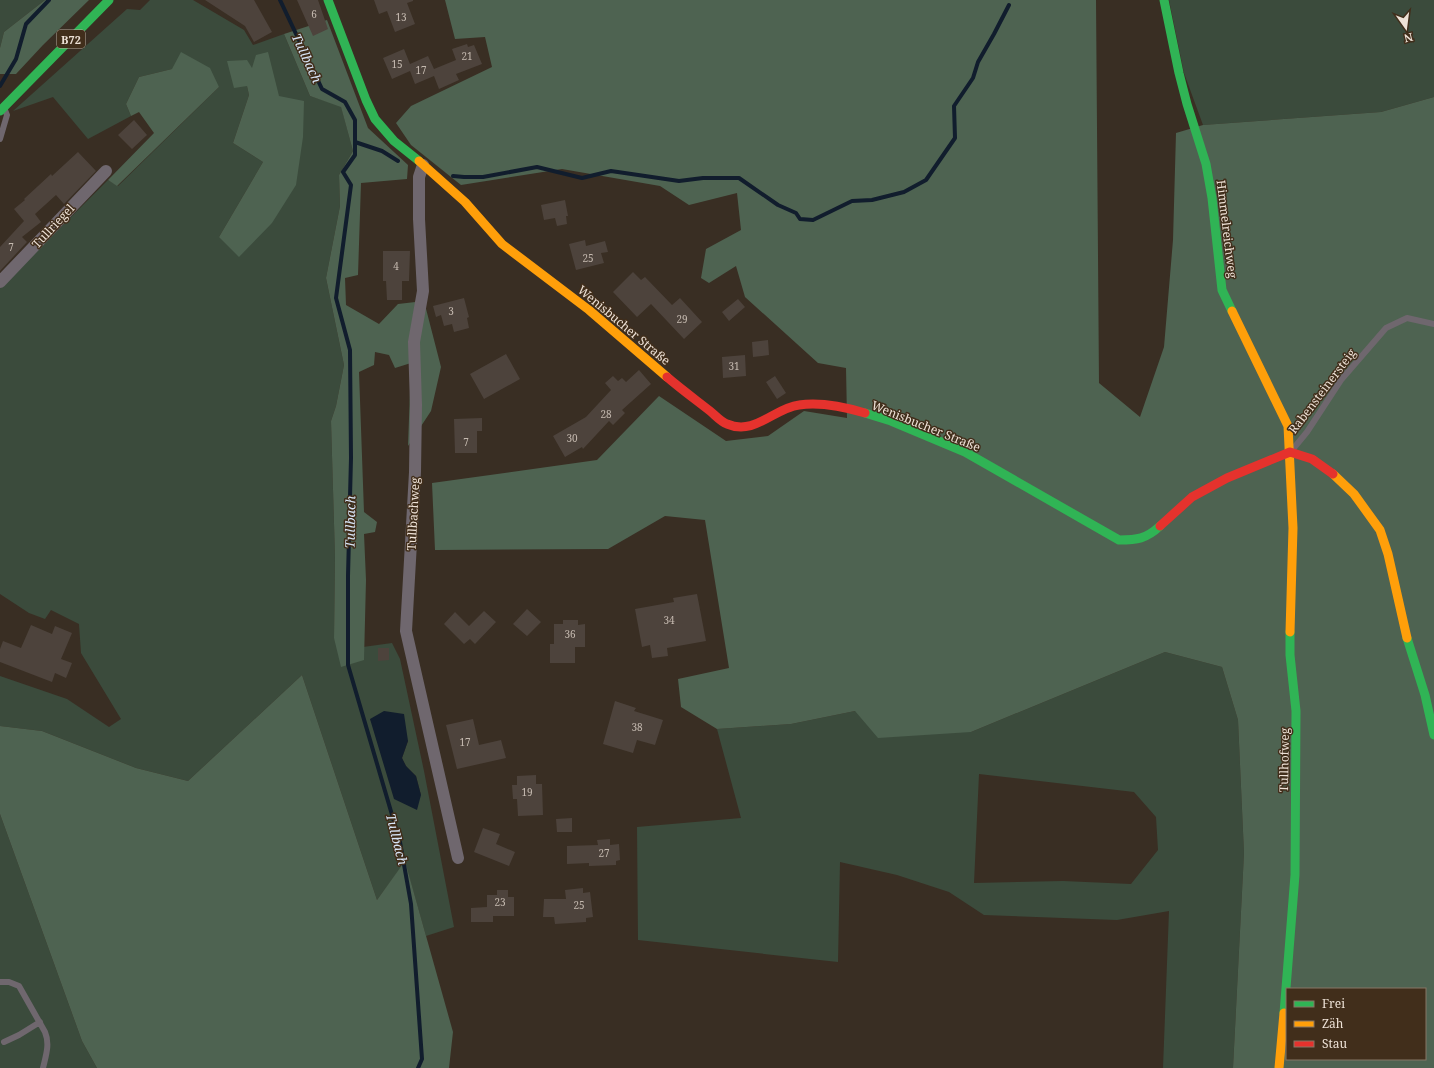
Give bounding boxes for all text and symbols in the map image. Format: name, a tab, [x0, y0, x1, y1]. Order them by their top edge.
house number: 6	[311, 7, 317, 21]
north arrow	[1386, 8, 1426, 48]
house number: 13	[395, 10, 407, 24]
road number: B72	[57, 30, 85, 48]
water label: Tullbach	[288, 30, 326, 86]
text: N	[1402, 30, 1415, 47]
house number: 21	[461, 49, 473, 63]
house number: 15	[391, 57, 403, 71]
house number: 17	[415, 63, 427, 77]
street label: Himmelreichweg	[1213, 179, 1242, 280]
street label: Tullriegel	[28, 200, 78, 252]
house number: 7	[8, 240, 14, 254]
house number: 25	[582, 251, 594, 265]
house number: 4	[393, 259, 399, 273]
street label: Wenisbucher Straße	[574, 281, 674, 369]
house number: 3	[448, 304, 454, 318]
house number: 29	[676, 312, 688, 326]
street label: Rabensteinersteig	[1284, 345, 1360, 437]
house number: 31	[728, 359, 740, 373]
street label: Wenisbucher Straße	[869, 396, 983, 456]
house number: 28	[600, 407, 612, 421]
house number: 30	[566, 431, 578, 445]
house number: 7	[463, 435, 469, 449]
street label: Tullbachweg	[403, 476, 423, 551]
water label: Tullbach	[341, 495, 359, 548]
house number: 34	[663, 613, 675, 627]
house number: 36	[564, 627, 576, 641]
house number: 38	[631, 720, 643, 734]
street label: Tullhofweg	[1275, 727, 1293, 792]
house number: 17	[459, 735, 471, 749]
house number: 19	[521, 785, 533, 799]
water label: Tullbach	[382, 811, 412, 867]
house number: 27	[598, 846, 610, 860]
house number: 23	[494, 895, 506, 909]
house number: 25	[573, 898, 585, 912]
legend	[1286, 988, 1426, 1060]
text: Frei	[1322, 995, 1345, 1012]
text: Zäh	[1322, 1015, 1344, 1032]
text: Stau	[1322, 1035, 1348, 1052]

